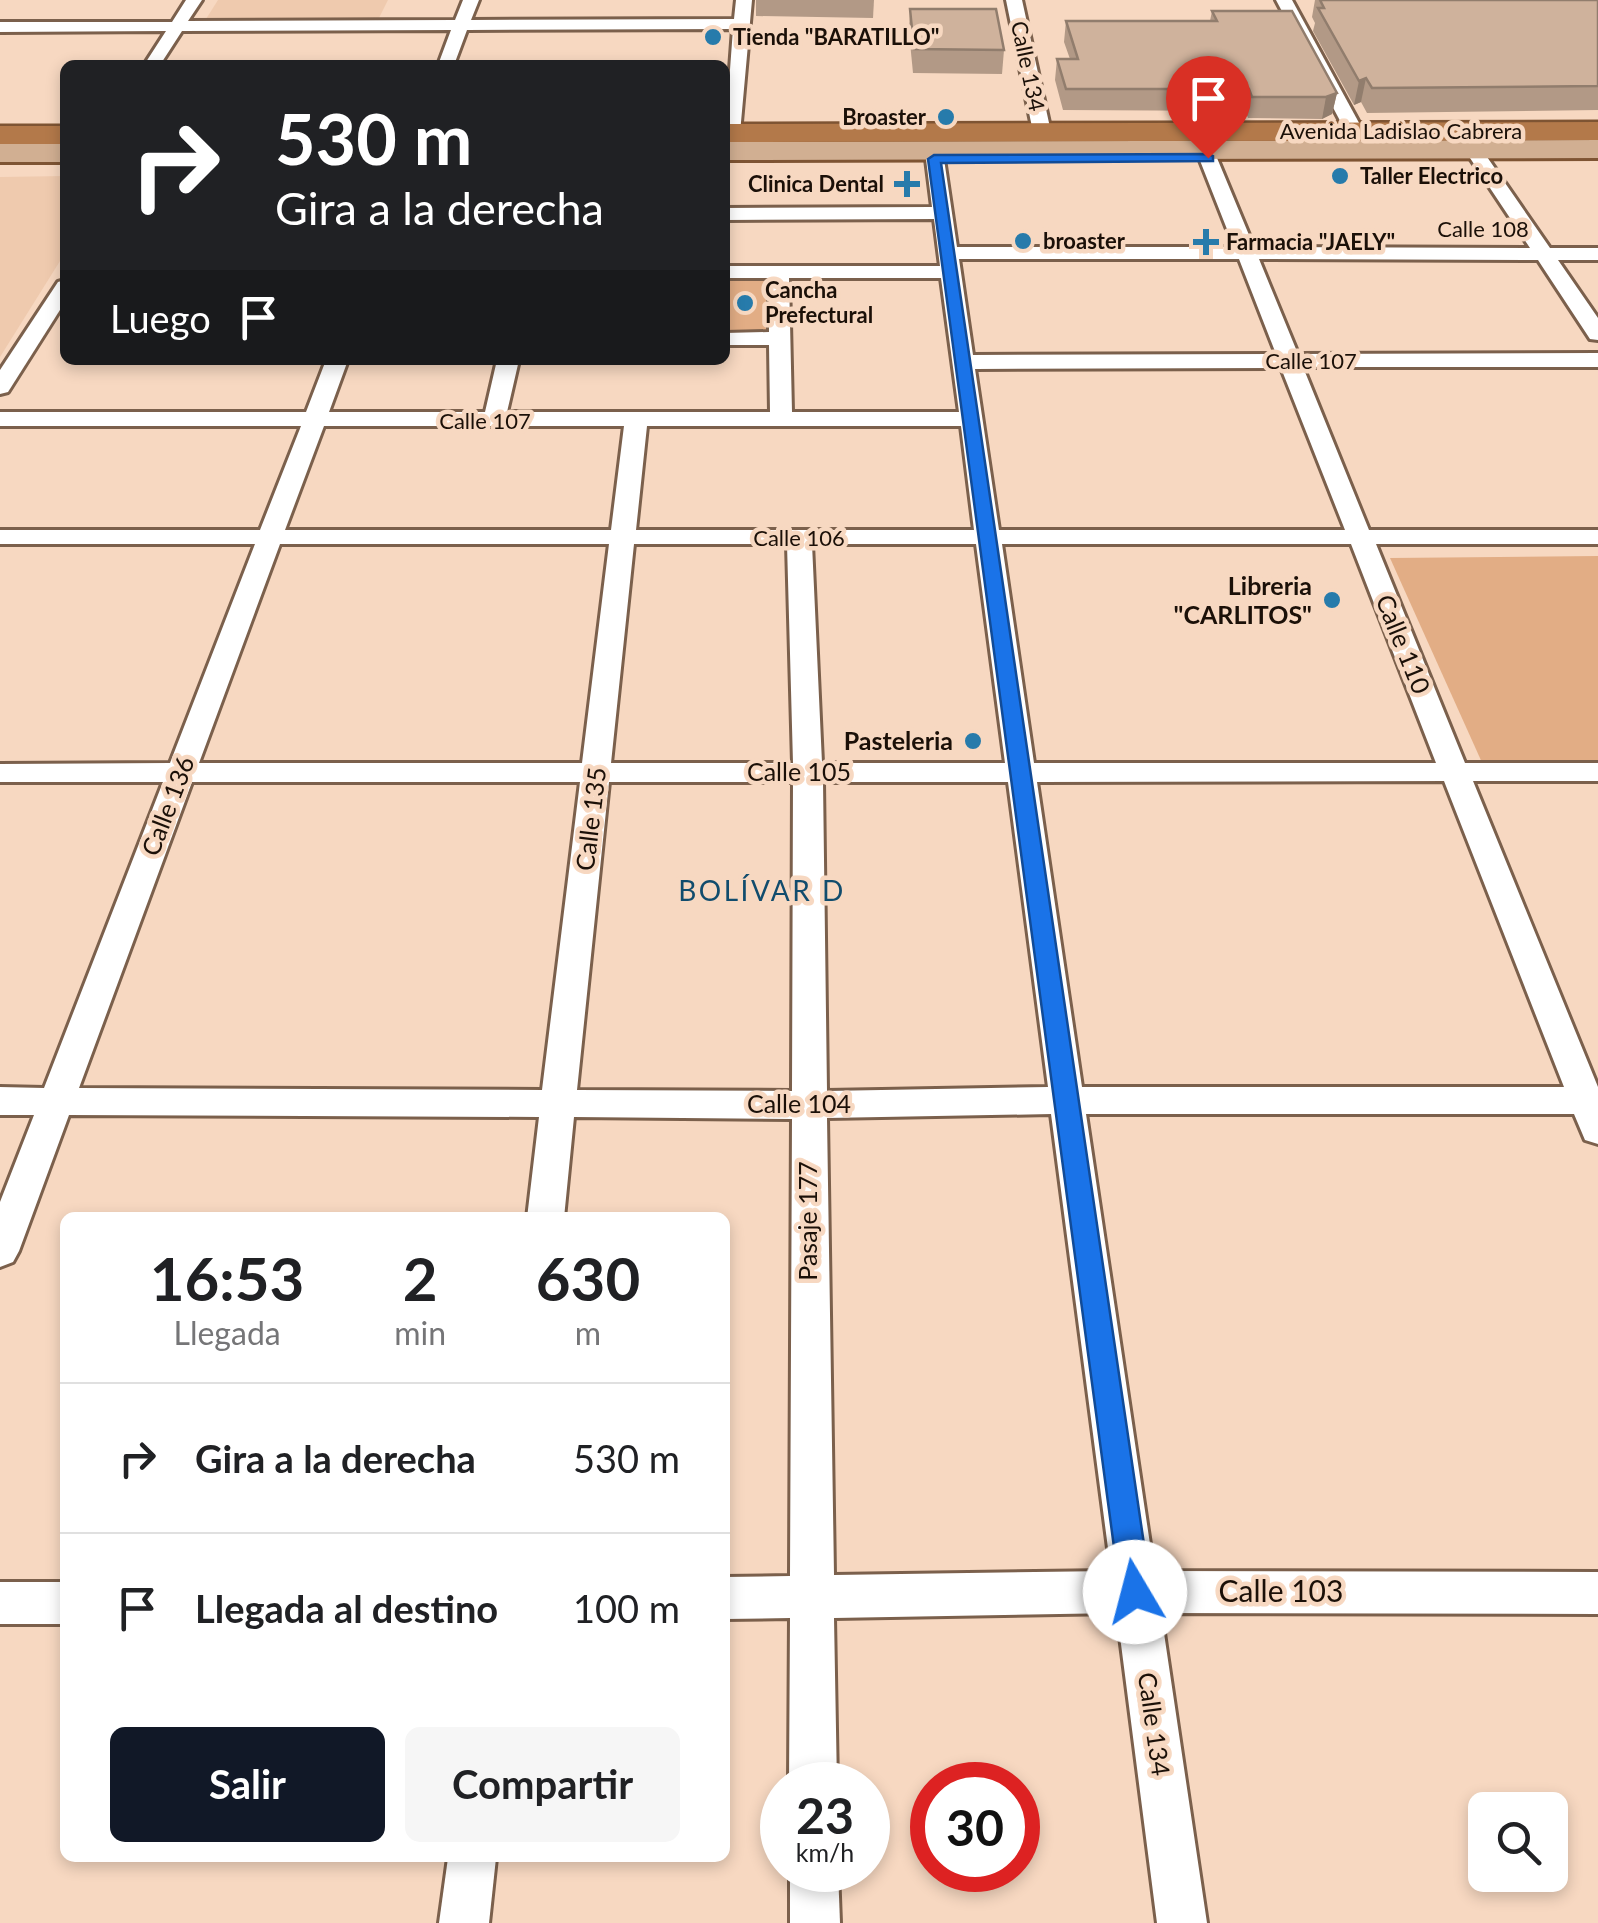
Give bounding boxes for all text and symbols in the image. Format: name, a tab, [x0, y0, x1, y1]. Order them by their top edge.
street label: Calle 134	[1006, 18, 1051, 114]
place label: Tienda "BARATILLO"	[733, 23, 939, 50]
marker: Tienda "BARATILLO"	[702, 26, 724, 48]
pin	[1166, 56, 1251, 159]
icon: arrive	[1181, 71, 1236, 126]
text: 530 m	[275, 96, 472, 180]
icon: right	[110, 100, 240, 230]
place label: Broaster	[842, 103, 927, 130]
marker: Broaster	[935, 106, 957, 128]
street label: Avenida Ladislao Cabrera	[1280, 117, 1522, 144]
place label: Taller Electrico	[1360, 162, 1503, 189]
marker: Taller Electrico	[1329, 165, 1351, 187]
place label: Clinica Dental	[748, 170, 884, 197]
marker: Clinica Dental	[894, 171, 920, 197]
text: Gira a la derecha	[275, 181, 604, 235]
street label: Calle 108	[1437, 215, 1529, 242]
place label: broaster	[1043, 227, 1126, 254]
place label: Farmacia "JAELY"	[1226, 228, 1395, 255]
marker: broaster	[1012, 230, 1034, 252]
marker: Farmacia "JAELY"	[1195, 231, 1217, 253]
place label: Cancha Prefectural	[765, 276, 873, 328]
icon: arrive	[231, 290, 286, 345]
marker: Cancha Prefectural	[734, 292, 756, 314]
text: Luego	[110, 295, 211, 341]
street label: Calle 107	[1265, 347, 1357, 374]
street label: Calle 107	[439, 407, 531, 434]
street label: Calle 106	[753, 524, 845, 551]
place label: Libreria "CARLITOS"	[1174, 570, 1312, 629]
marker: Libreria "CARLITOS"	[1321, 589, 1343, 611]
street label: Calle 110	[1371, 590, 1437, 697]
place label: Pasteleria	[844, 725, 953, 755]
marker: Pasteleria	[962, 730, 984, 752]
street label: Calle 136	[134, 752, 200, 860]
street label: Calle 105	[747, 756, 851, 786]
street label: Calle 135	[569, 765, 611, 872]
district label: BOLÍVAR D	[678, 873, 846, 907]
street label: Calle 104	[747, 1088, 851, 1118]
street label: Pasaje 177	[792, 1161, 822, 1281]
text: 16:53	[150, 1242, 304, 1314]
text: 2	[403, 1242, 438, 1314]
text: 630	[536, 1242, 640, 1314]
text: Llegada	[173, 1313, 281, 1352]
text: min	[394, 1313, 446, 1352]
text: m	[575, 1313, 601, 1352]
icon: right	[110, 1431, 165, 1486]
text: Gira a la derecha	[195, 1435, 476, 1481]
text: 530 m	[573, 1435, 680, 1481]
position arrow	[1083, 1540, 1187, 1644]
street label: Calle 103	[1219, 1572, 1343, 1608]
icon: arrive	[110, 1581, 165, 1636]
text: Llegada al destino	[195, 1585, 498, 1631]
text: 100 m	[573, 1585, 680, 1631]
street label: Calle 134	[1133, 1670, 1177, 1777]
button: Salir	[110, 1727, 385, 1842]
button: Compartir	[405, 1727, 680, 1842]
speed limit sign: 30	[910, 1762, 1040, 1892]
text: 23	[796, 1785, 854, 1845]
map controls	[1468, 1792, 1568, 1892]
button: search	[1468, 1792, 1568, 1892]
text: km/h	[796, 1837, 854, 1867]

